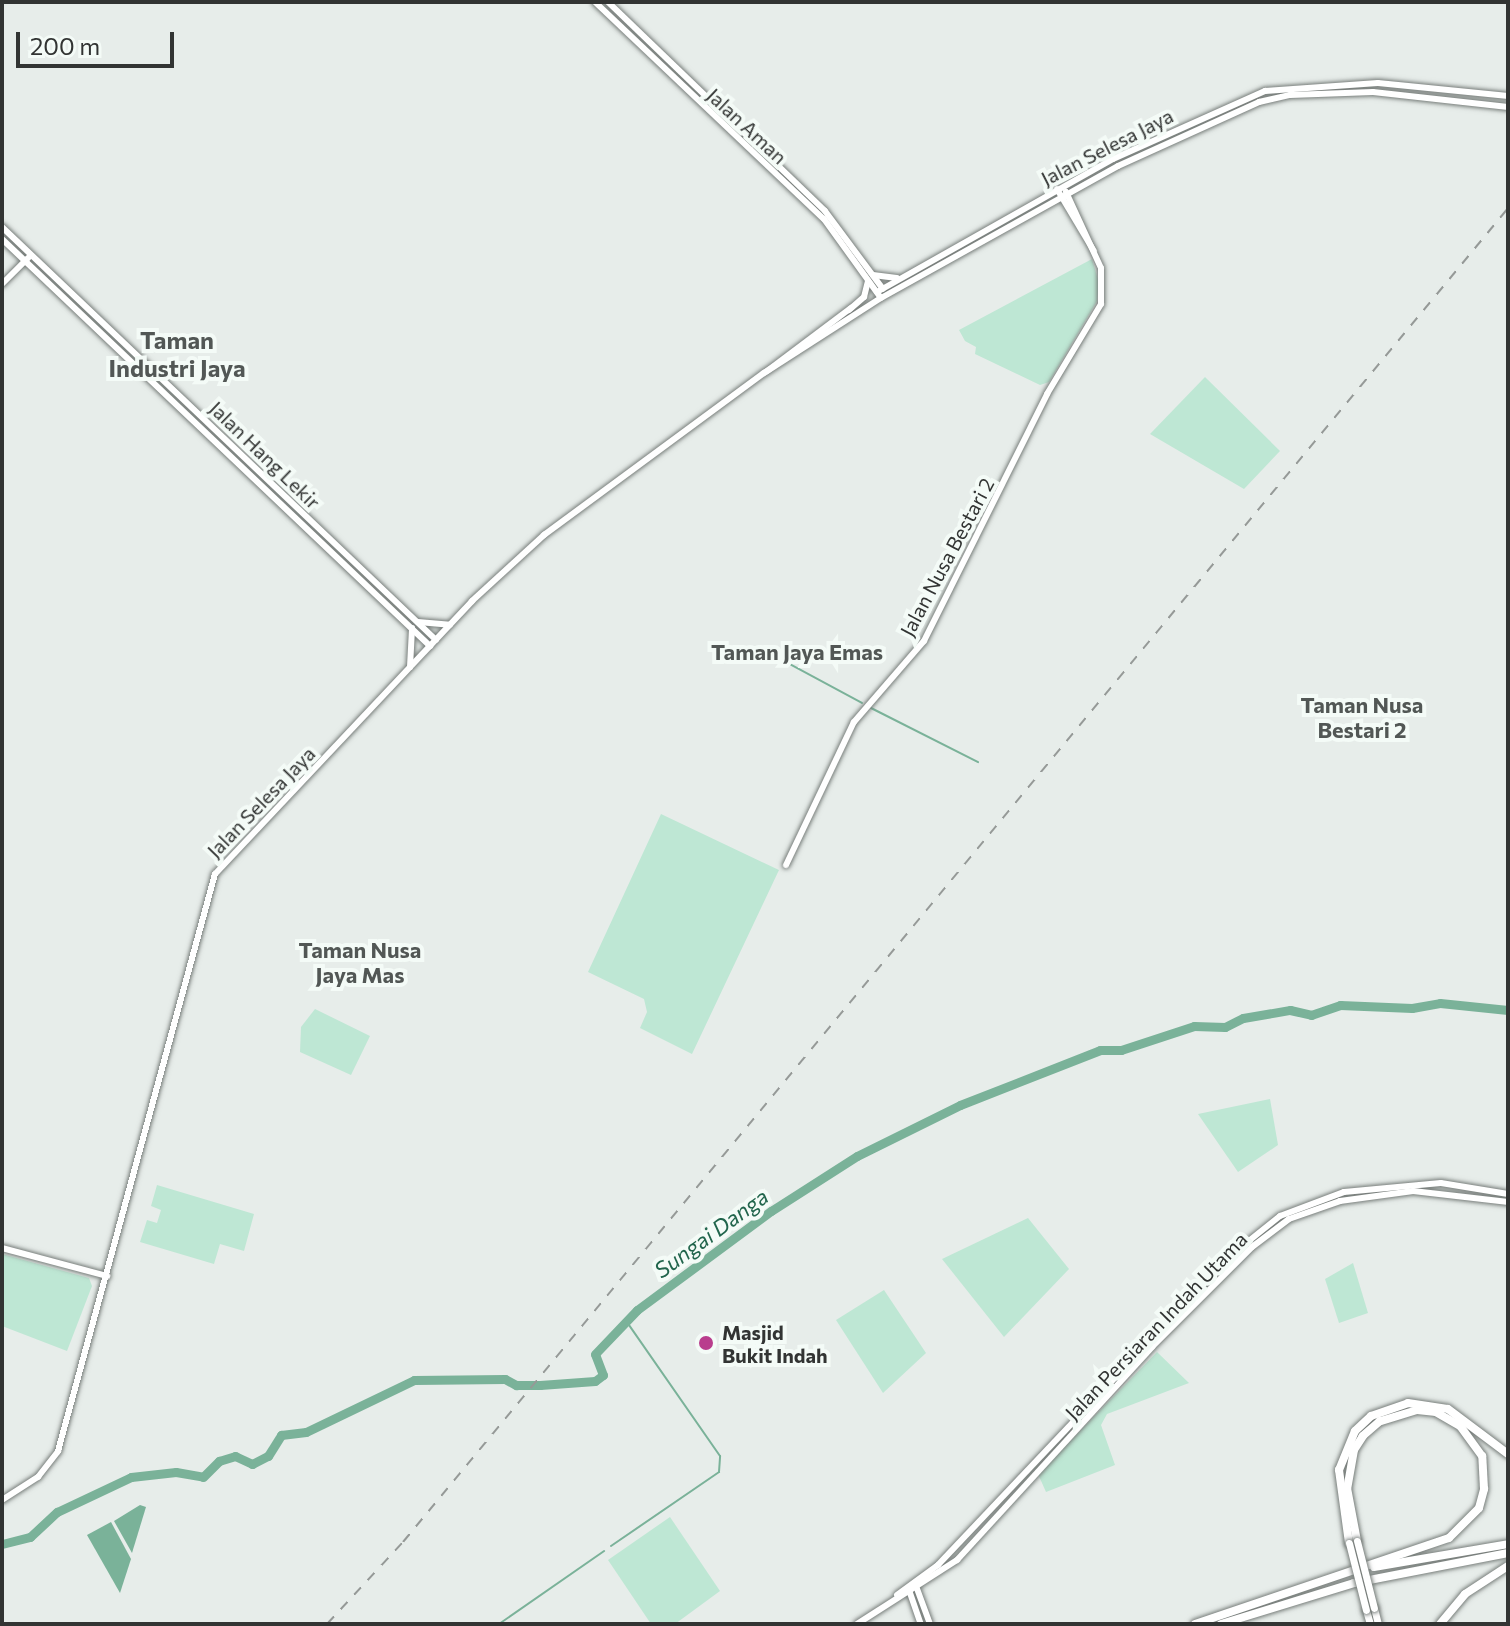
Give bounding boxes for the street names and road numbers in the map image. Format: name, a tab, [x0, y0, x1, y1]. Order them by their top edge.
street label: Jalan Aman	[702, 83, 792, 169]
street label: Jalan Selesa Jaya	[1037, 103, 1177, 191]
street label: Jalan Hang Lekir	[205, 396, 325, 514]
street label: Jalan Nusa Bestari 2	[895, 474, 999, 640]
street label: Jalan Selesa Jaya	[202, 741, 320, 863]
street label: Jalan Persiaran Indah Utama	[1060, 1227, 1252, 1425]

